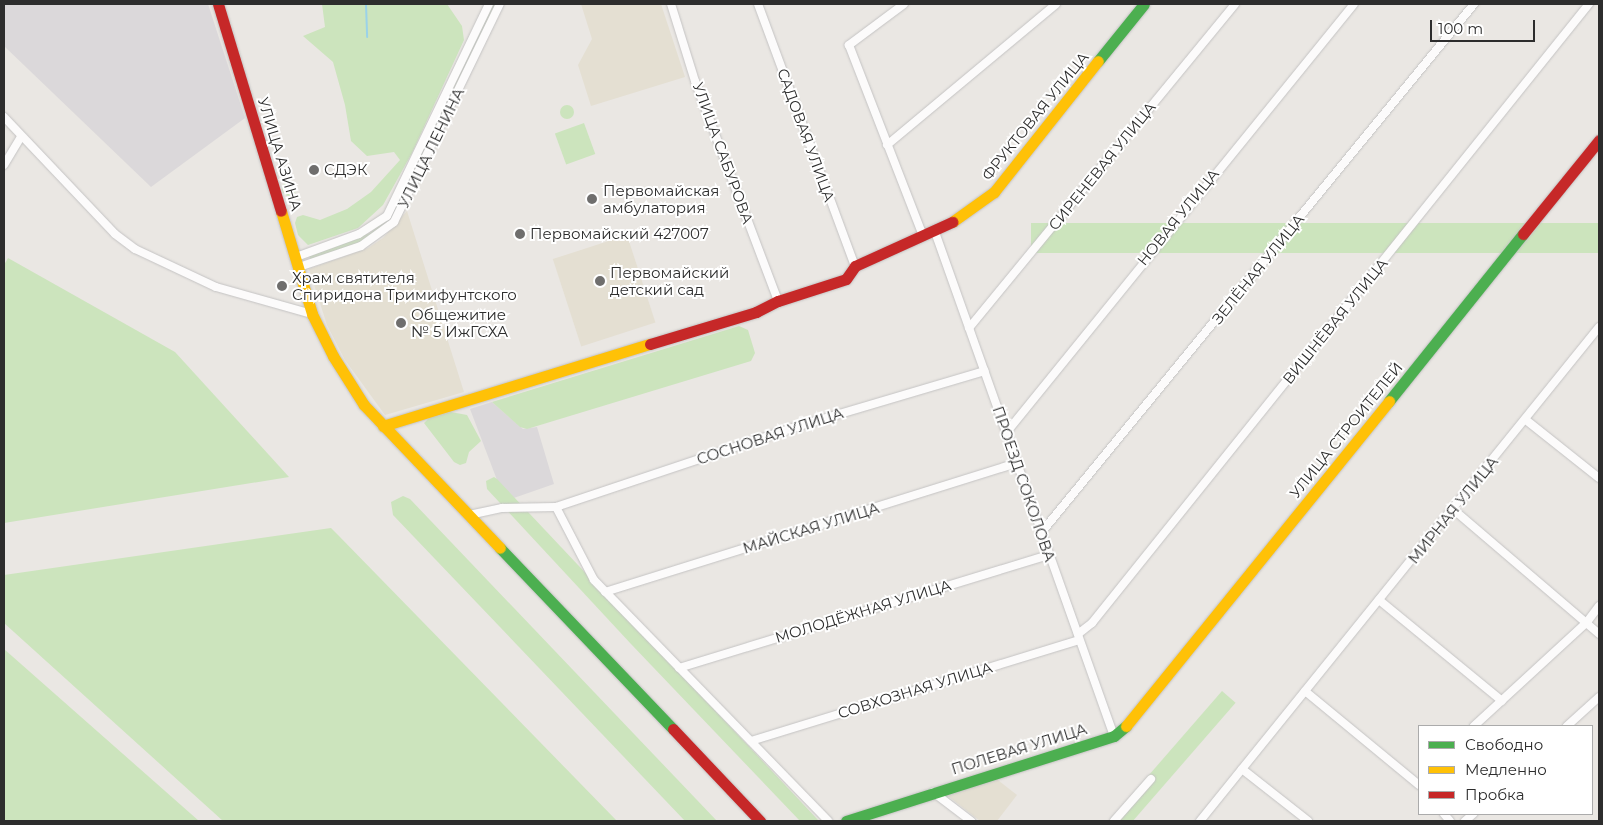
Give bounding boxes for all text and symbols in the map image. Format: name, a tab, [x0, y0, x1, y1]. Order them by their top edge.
scale bar	[1433, 10, 1538, 42]
text: 100 m	[1438, 19, 1483, 38]
street label: ФРУКТОВАЯ УЛИЦА	[978, 48, 1092, 184]
street label: САДОВАЯ УЛИЦА	[773, 66, 839, 204]
street label: УЛИЦА САБУРОВА	[689, 80, 757, 226]
street label: УЛИЦА ЛЕНИНА	[394, 85, 468, 211]
street label: УЛИЦА АЗИНА	[254, 95, 306, 213]
street label: СИРЕНЕВАЯ УЛИЦА	[1045, 98, 1159, 234]
place label: СДЭК	[324, 161, 367, 179]
marker: СДЭК	[308, 164, 320, 176]
street label: НОВАЯ УЛИЦА	[1133, 165, 1223, 269]
place label: Первомайская амбулатория	[603, 181, 719, 216]
marker: Первомайская амбулатория	[585, 192, 599, 206]
street label: ЗЕЛЁНАЯ УЛИЦА	[1208, 210, 1308, 328]
place label: Первомайский 427007	[530, 225, 709, 243]
marker: Первомайский 427007	[514, 228, 526, 240]
street label: ВИШНЁВАЯ УЛИЦА	[1279, 255, 1391, 387]
place label: Первомайский детский сад	[610, 263, 729, 298]
place label: Храм святителя Спиридона Тримифунтского	[292, 268, 517, 303]
marker: Первомайский детский сад	[594, 275, 606, 287]
marker: Храм святителя Спиридона Тримифунтского	[276, 280, 288, 292]
place label: Общежитие № 5 ИжГСХА	[411, 305, 508, 340]
marker: Общежитие № 5 ИжГСХА	[395, 317, 407, 329]
street label: УЛИЦА СТРОИТЕЛЕЙ	[1286, 359, 1406, 501]
street label: СОСНОВАЯ УЛИЦА	[694, 404, 846, 468]
street label: ПРОЕЗД СОКОЛОВА	[989, 404, 1059, 564]
street label: МИРНАЯ УЛИЦА	[1404, 453, 1502, 567]
street label: МАЙСКАЯ УЛИЦА	[741, 499, 881, 557]
street label: МОЛОДЁЖНАЯ УЛИЦА	[773, 576, 953, 646]
street label: СОВХОЗНАЯ УЛИЦА	[836, 658, 994, 722]
street label: ПОЛЕВАЯ УЛИЦА	[949, 720, 1089, 778]
legend	[1418, 725, 1593, 815]
text: Свободно	[1465, 735, 1543, 754]
text: Медленно	[1465, 760, 1547, 779]
text: Пробка	[1465, 785, 1524, 804]

